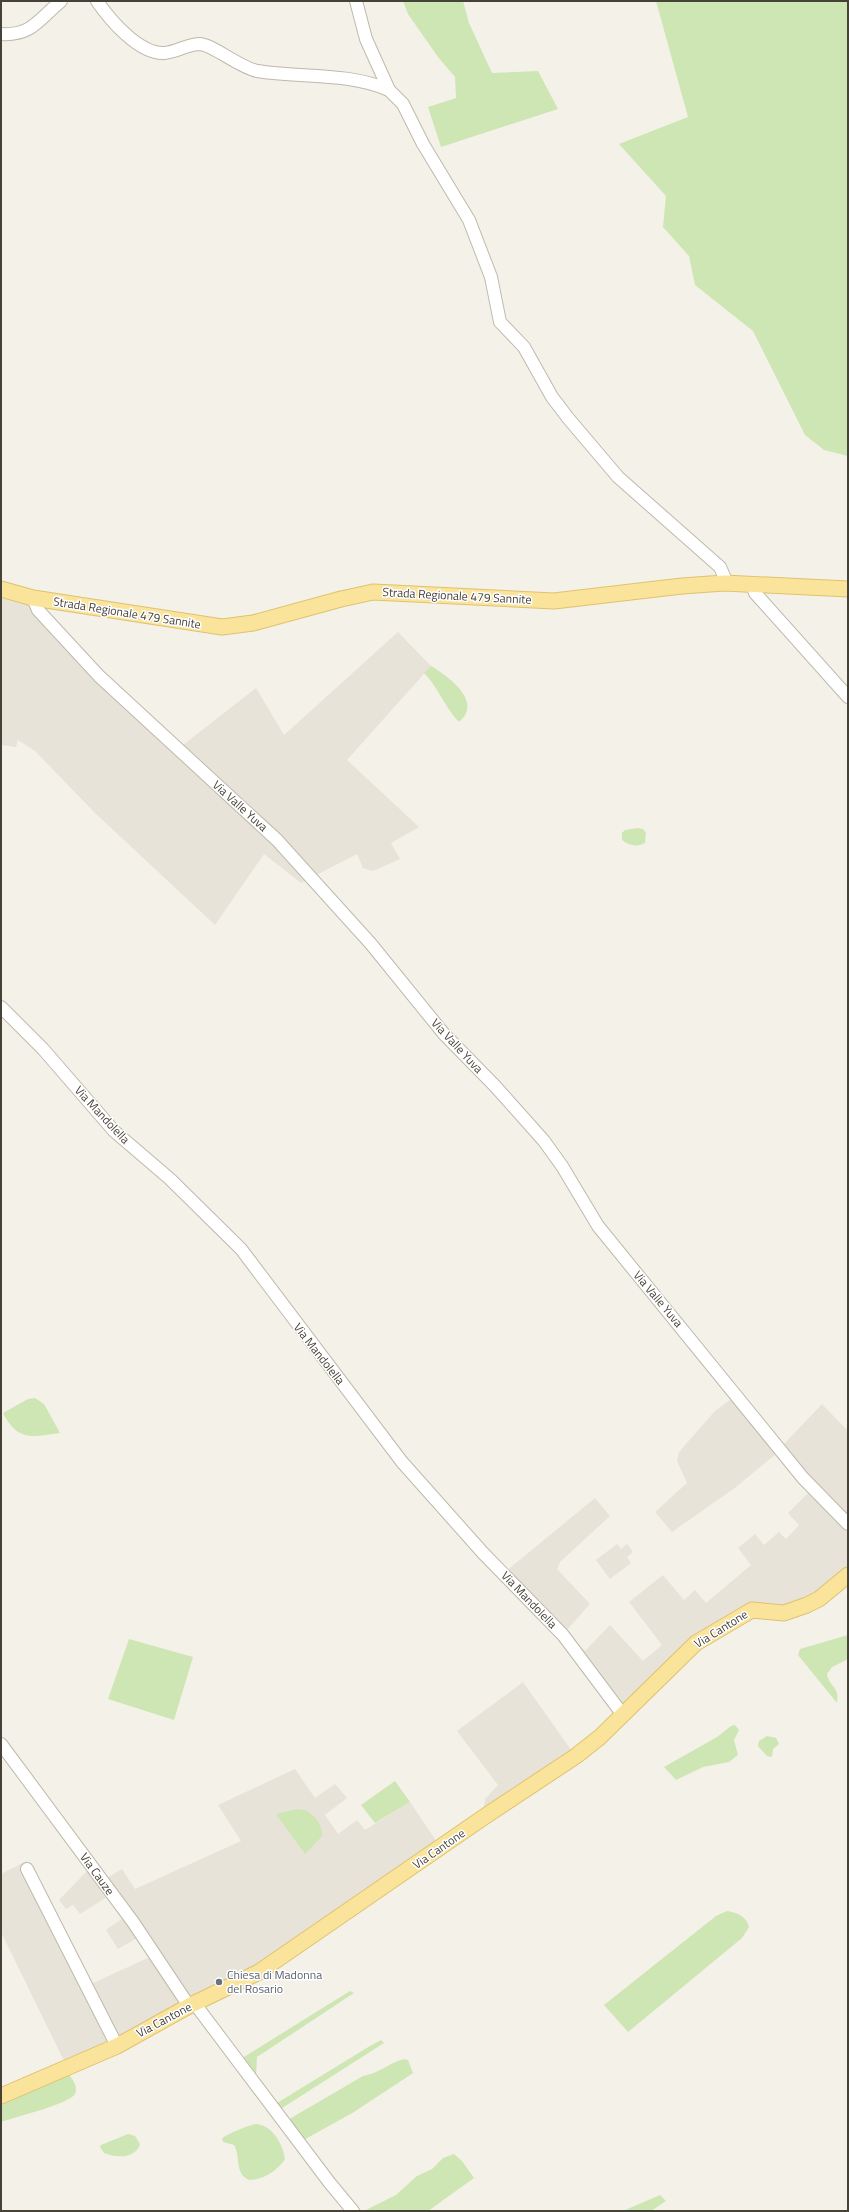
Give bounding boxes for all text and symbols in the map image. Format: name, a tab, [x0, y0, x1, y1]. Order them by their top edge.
street label: Strada Regionale 479 Sannite	[382, 582, 532, 609]
street label: Strada Regionale 479 Sannite	[52, 591, 202, 634]
street label: Via Valle Yuva	[208, 775, 272, 836]
street label: Via Valle Yuva	[427, 1014, 488, 1077]
street label: Via Mandolella	[70, 1081, 135, 1148]
street label: Via Valle Yuva	[629, 1266, 688, 1331]
street label: Via Mandolella	[289, 1319, 350, 1389]
street label: Via Mandolella	[497, 1566, 562, 1633]
street label: Via Cantone	[690, 1605, 751, 1653]
street label: Via Cantone	[409, 1824, 469, 1874]
street label: Via Cauze	[75, 1848, 119, 1899]
place label: Chiesa di Madonna del Rosario	[227, 1965, 322, 1998]
marker: Chiesa di Madonna del Rosario	[214, 1977, 224, 1987]
street label: Via Cantone	[133, 1997, 195, 2042]

